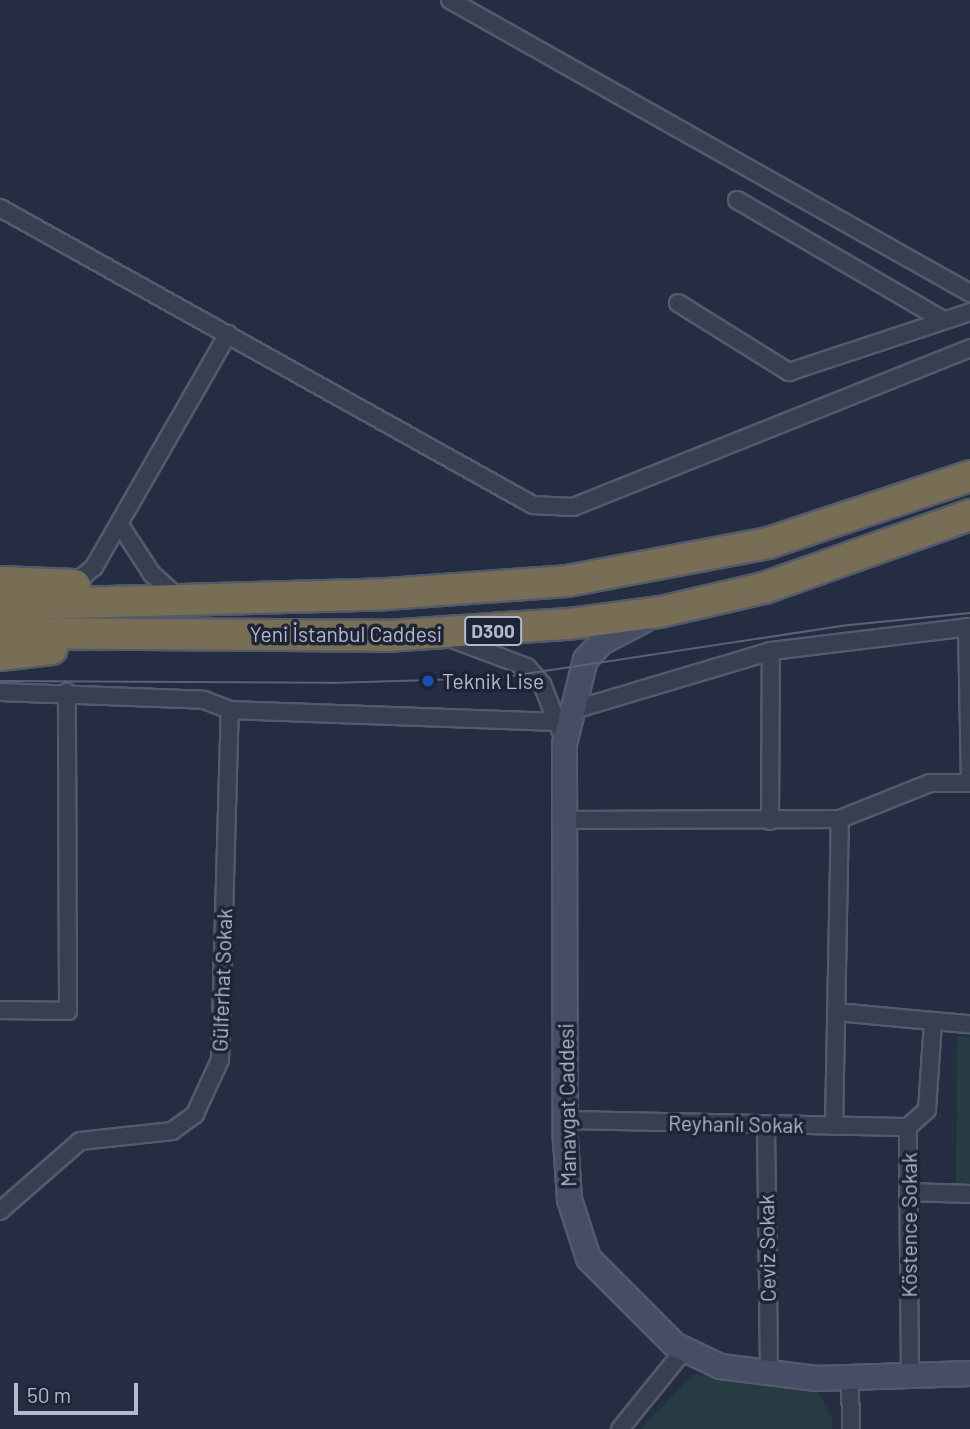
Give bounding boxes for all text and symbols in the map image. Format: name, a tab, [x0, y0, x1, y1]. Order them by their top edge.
road number: D300	[463, 616, 523, 646]
street label: Yeni İstanbul Caddesi	[250, 621, 442, 647]
place label: Teknik Lise	[442, 668, 544, 694]
marker: Teknik Lise	[420, 673, 436, 689]
street label: Gülferhat Sokak	[207, 908, 237, 1052]
street label: Manavgat Caddesi	[553, 1023, 581, 1187]
street label: Reyhanlı Sokak	[668, 1110, 804, 1138]
street label: Köstence Sokak	[896, 1152, 922, 1298]
street label: Ceviz Sokak	[753, 1194, 781, 1302]
scale bar	[18, 1370, 142, 1414]
text: 50 m	[27, 1382, 71, 1407]

